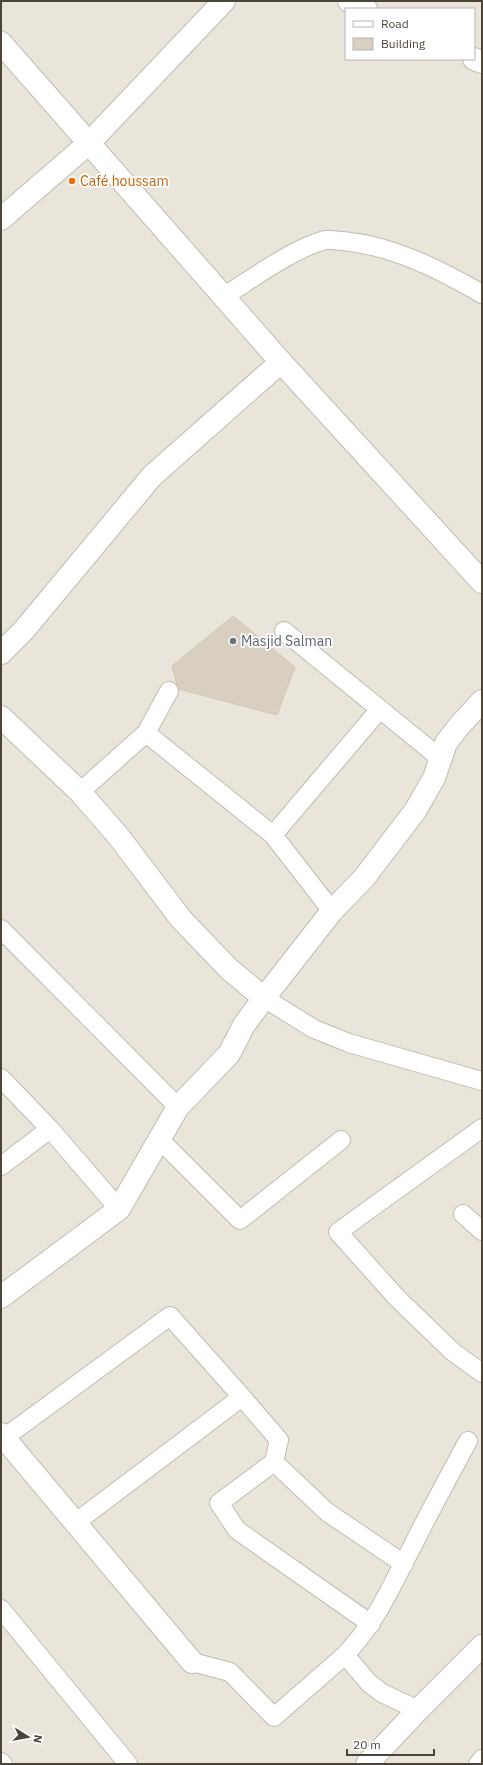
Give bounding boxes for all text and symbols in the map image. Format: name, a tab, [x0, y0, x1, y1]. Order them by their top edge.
legend	[345, 8, 475, 60]
text: Road	[381, 16, 409, 31]
text: Building	[381, 36, 426, 51]
place label: Café houssam	[80, 172, 169, 190]
marker: Café houssam	[67, 176, 77, 186]
place label: Masjid Salman	[241, 632, 332, 650]
marker: Masjid Salman	[228, 636, 238, 646]
north arrow	[8, 1717, 48, 1757]
scale bar	[347, 1731, 434, 1757]
text: N	[30, 1734, 45, 1744]
text: 20 m	[353, 1737, 381, 1752]

